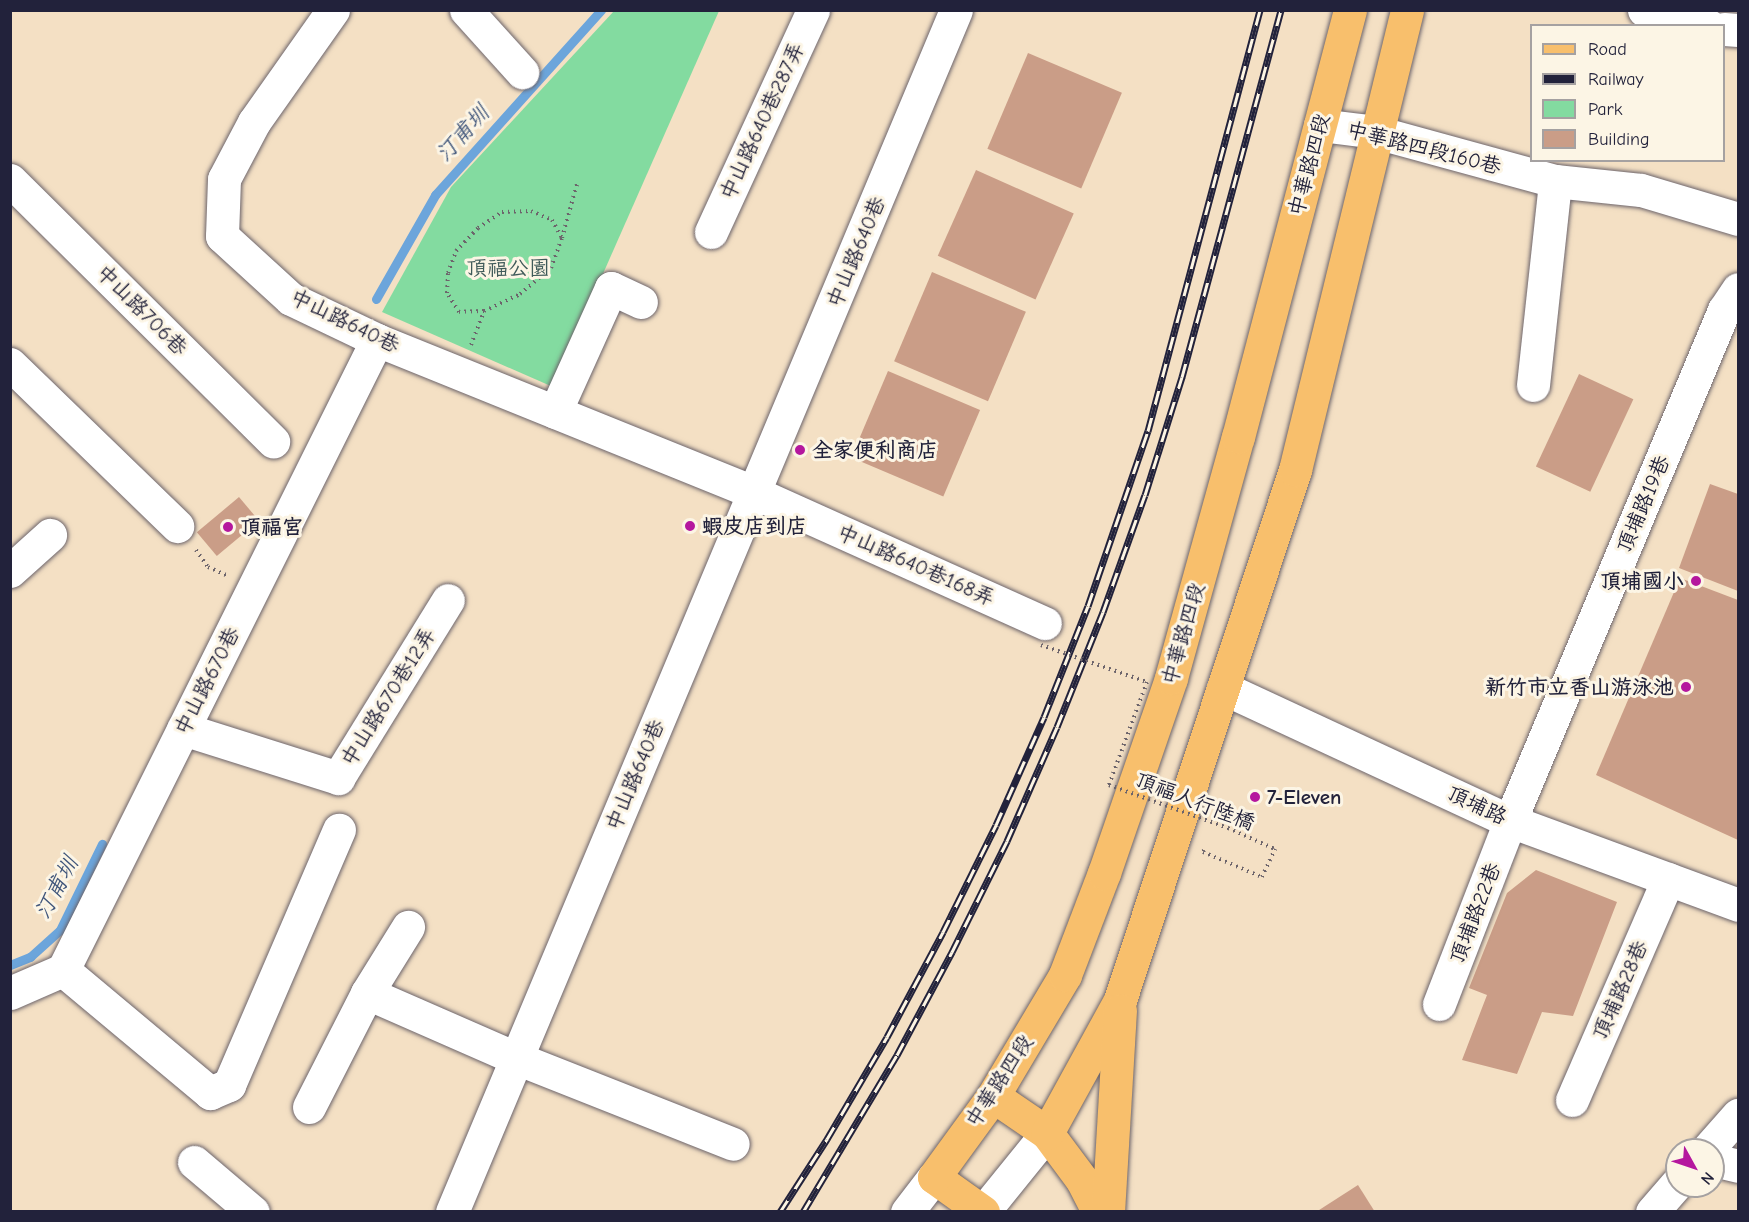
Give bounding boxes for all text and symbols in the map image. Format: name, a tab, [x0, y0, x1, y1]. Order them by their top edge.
legend	[1530, 24, 1725, 162]
street label: 中山路640巷287弄	[714, 38, 810, 204]
text: Road	[1588, 39, 1627, 60]
text: Railway	[1588, 69, 1644, 90]
text: Park	[1588, 99, 1622, 120]
water label: 汀甫圳	[431, 101, 495, 167]
street label: 中華路四段	[1283, 111, 1335, 219]
street label: 中華路四段160巷	[1344, 117, 1504, 179]
text: Building	[1588, 129, 1650, 150]
street label: 中山路640巷	[821, 193, 891, 311]
park label: 頂福公園	[466, 255, 550, 281]
street label: 中山路706巷	[91, 259, 193, 361]
street label: 中山路640巷	[286, 284, 404, 358]
place label: 全家便利商店	[812, 437, 938, 463]
marker: 全家便利商店	[793, 443, 807, 457]
street label: 頂埔路19巷	[1611, 451, 1675, 557]
place label: 蝦皮店到店	[702, 513, 807, 539]
place label: 頂福宫	[240, 514, 303, 540]
marker: 蝦皮店到店	[683, 519, 697, 533]
street label: 中山路640巷168弄	[833, 519, 999, 611]
marker: 頂福宫	[221, 520, 235, 534]
place label: 頂埔國小	[1600, 568, 1684, 594]
marker: 頂埔國小	[1689, 574, 1703, 588]
street label: 中華路四段	[1156, 580, 1210, 688]
street label: 中山路670巷	[169, 623, 245, 739]
street label: 中山路670巷12弄	[335, 623, 441, 771]
place label: 新竹市立香山游泳池	[1485, 674, 1674, 700]
marker: 新竹市立香山游泳池	[1679, 680, 1693, 694]
street label: 中山路640巷	[600, 716, 670, 834]
street label: 頂福人行陸橋	[1132, 767, 1258, 835]
street label: 頂埔路	[1443, 780, 1511, 830]
place label: 7-Eleven	[1267, 784, 1341, 810]
marker: 7-Eleven	[1248, 790, 1262, 804]
water label: 汀甫圳	[30, 853, 84, 923]
street label: 頂埔路22巷	[1444, 859, 1506, 967]
street label: 頂埔路28巷	[1587, 937, 1653, 1043]
street label: 中華路四段	[960, 1030, 1038, 1132]
north arrow	[1665, 1138, 1725, 1198]
text: N	[1697, 1169, 1718, 1188]

